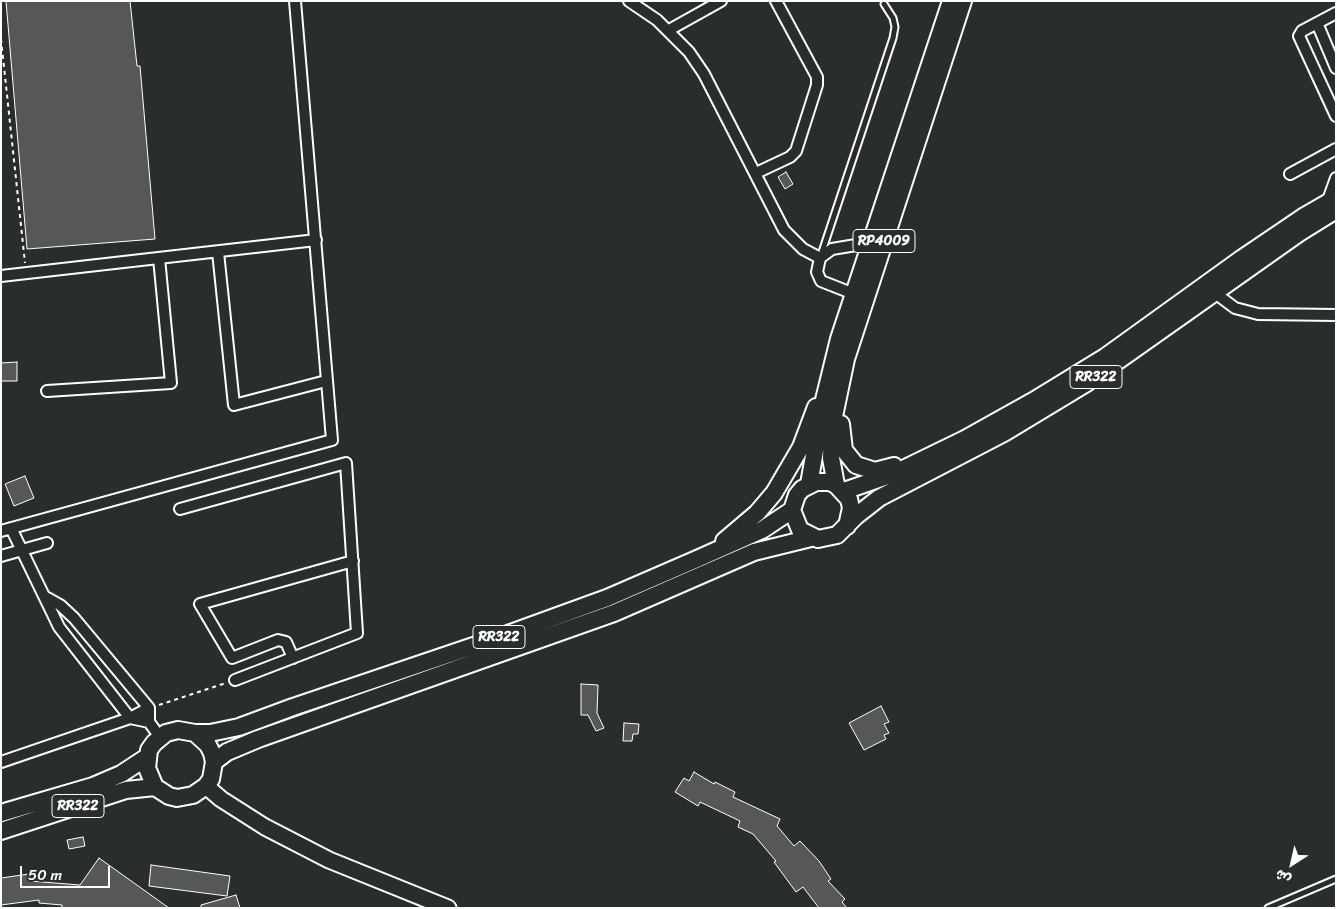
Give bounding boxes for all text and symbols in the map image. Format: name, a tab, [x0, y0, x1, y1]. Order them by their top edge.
road number: RP4009	[853, 230, 915, 252]
road number: RR322	[1070, 366, 1122, 388]
road number: RR322	[473, 626, 525, 649]
road number: RR322	[52, 794, 104, 818]
north arrow	[1267, 839, 1317, 889]
scale bar	[22, 856, 112, 888]
text: 50 m	[28, 862, 62, 888]
text: ش	[1270, 862, 1297, 891]

